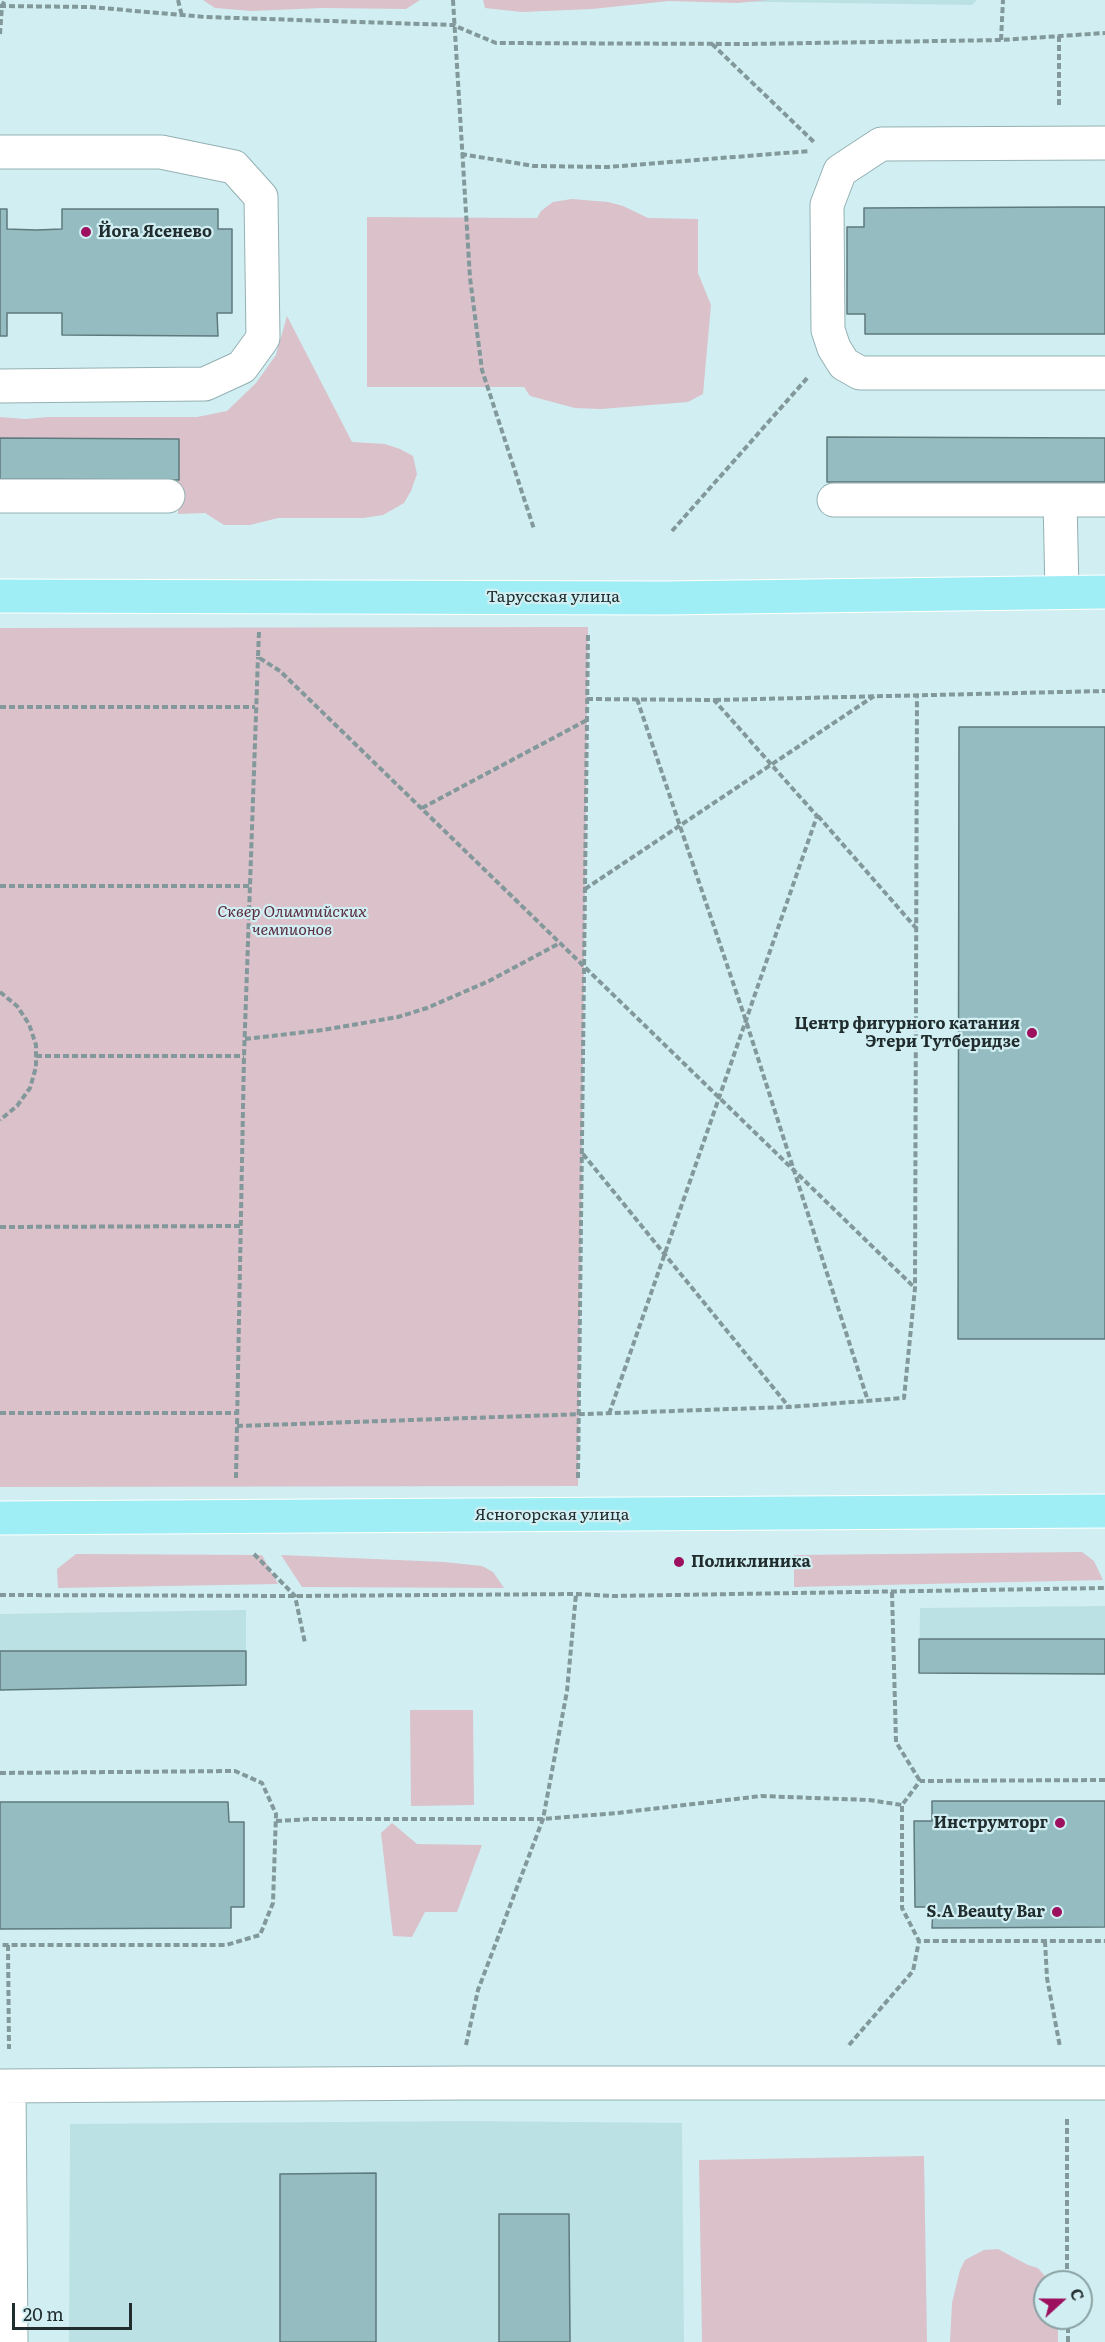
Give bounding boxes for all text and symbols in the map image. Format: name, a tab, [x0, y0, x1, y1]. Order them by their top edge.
place label: Йога Ясенево	[98, 222, 212, 242]
marker: Йога Ясенево	[79, 225, 93, 239]
street label: Тарусская улица	[486, 587, 620, 607]
park label: Сквер Олимпийских чемпионов	[217, 902, 367, 940]
place label: Центр фигурного катания Этери Тутберидзе	[795, 1014, 1020, 1052]
marker: Центр фигурного катания Этери Тутберидзе	[1025, 1026, 1039, 1040]
street label: Ясногорская улица	[475, 1505, 629, 1525]
place label: Поликлиника	[691, 1552, 811, 1572]
marker: Поликлиника	[672, 1555, 686, 1569]
place label: Инструмторг	[934, 1813, 1048, 1833]
marker: Инструмторг	[1053, 1816, 1067, 1830]
place label: S.A Beauty Bar	[927, 1902, 1045, 1922]
marker: S.A Beauty Bar	[1050, 1905, 1064, 1919]
north arrow	[1033, 2270, 1093, 2330]
text: С	[1065, 2285, 1091, 2304]
scale bar	[15, 2291, 135, 2329]
text: 20 m	[23, 2300, 64, 2327]

